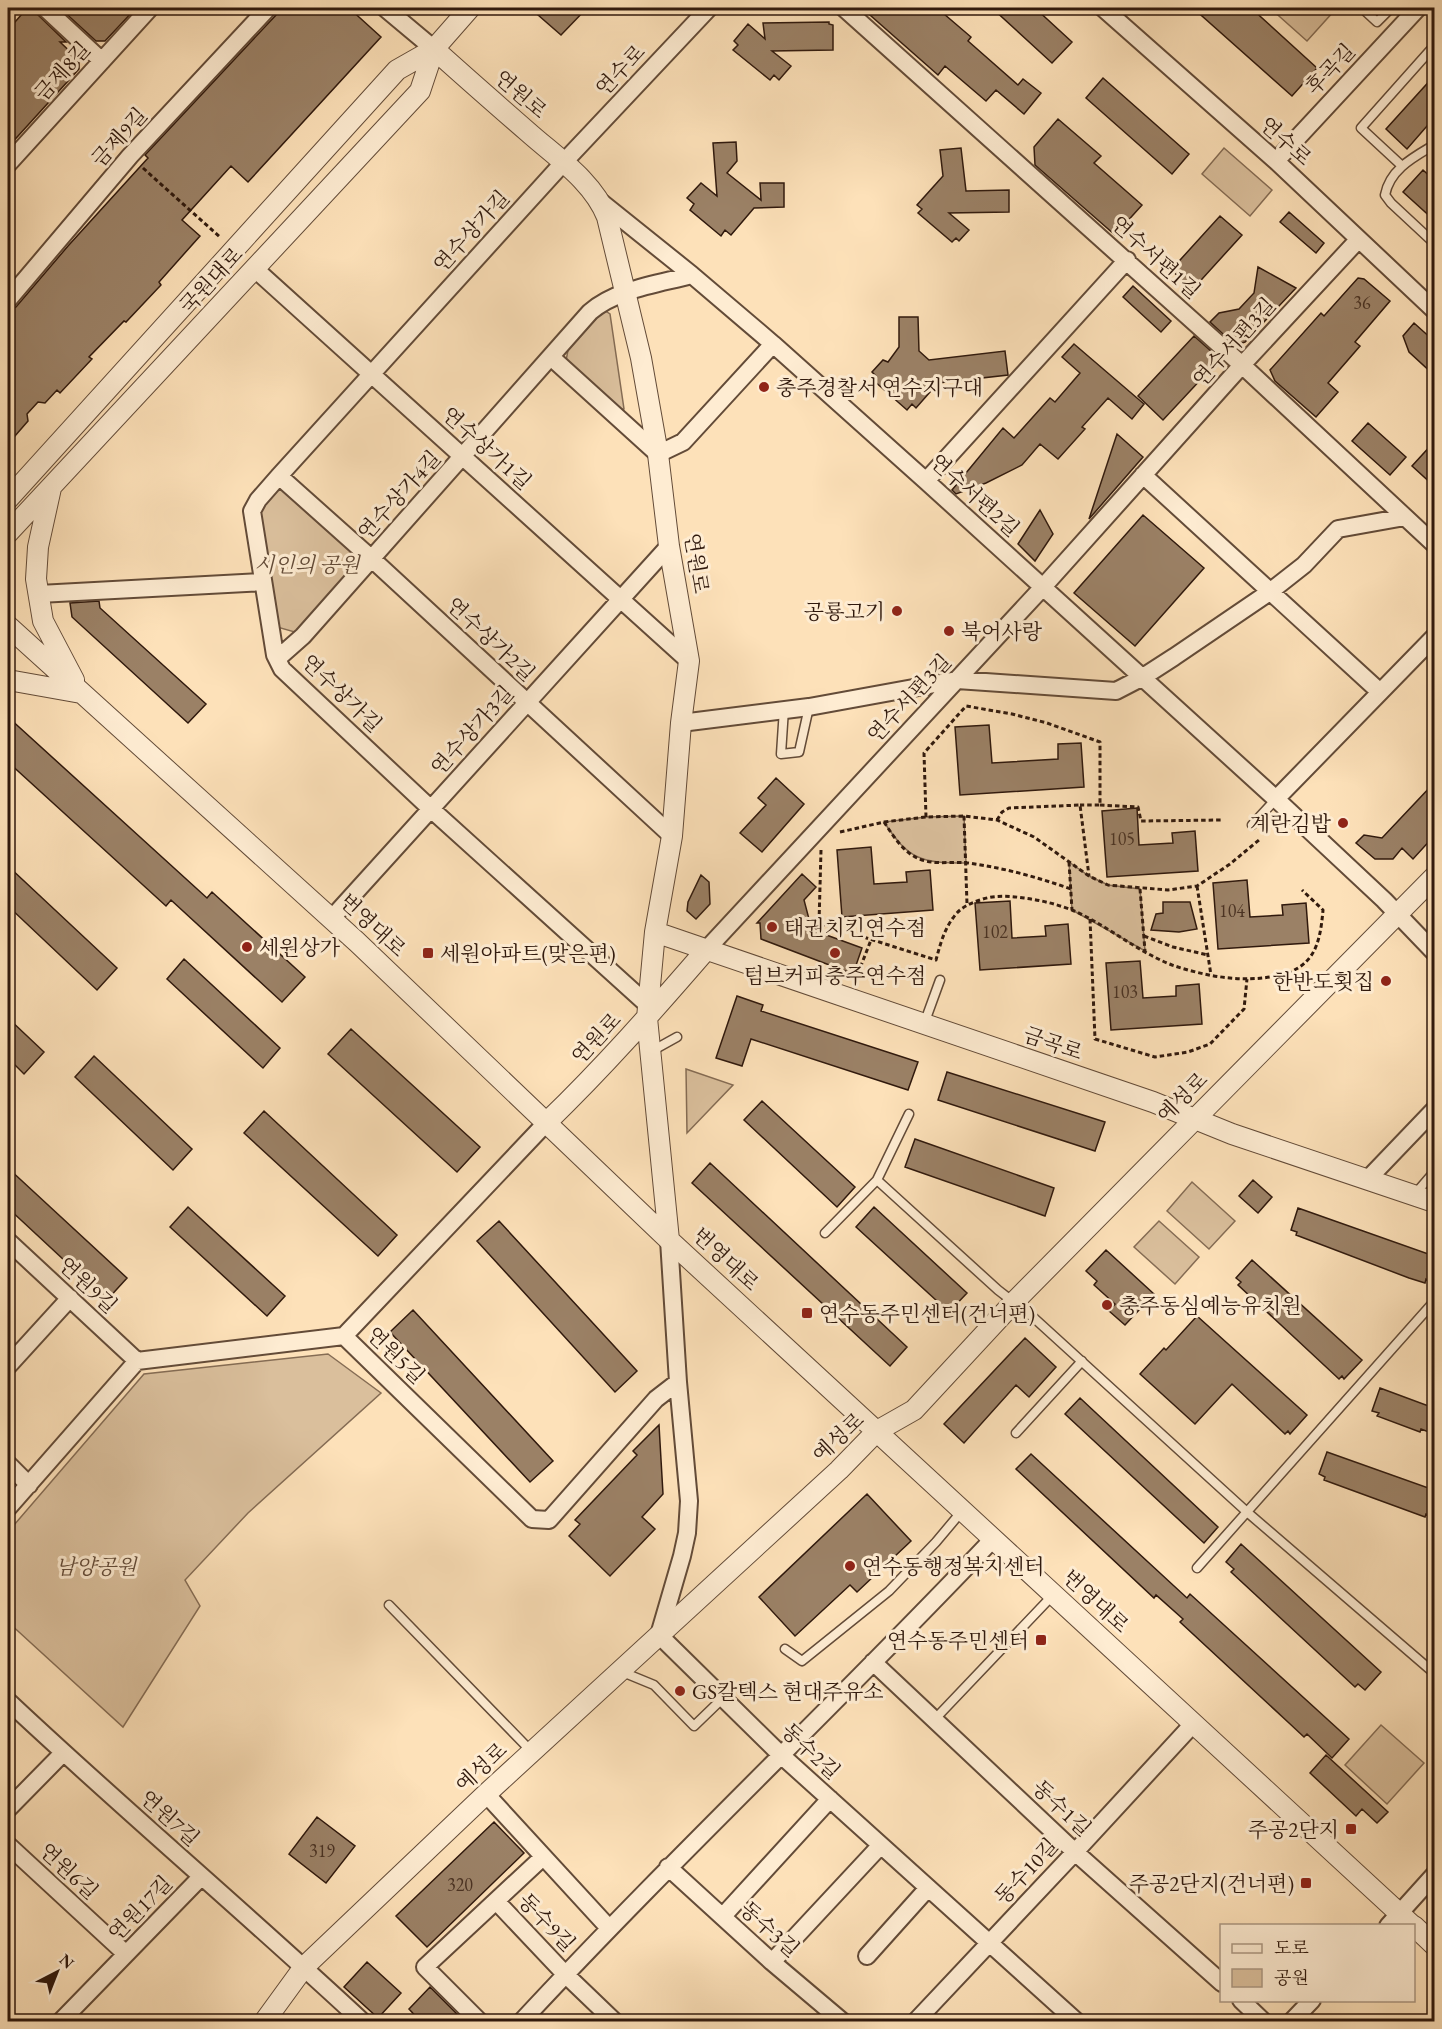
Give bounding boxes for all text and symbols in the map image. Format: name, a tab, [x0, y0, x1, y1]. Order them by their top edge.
street label: 금제8길	[28, 36, 96, 106]
street label: 후곡길	[1299, 38, 1361, 100]
street label: 연수로	[589, 39, 651, 101]
street label: 연원로	[489, 64, 553, 124]
street label: 금제9길	[85, 102, 153, 172]
street label: 연수로	[1254, 111, 1318, 171]
street label: 연수상가길	[427, 184, 515, 278]
street label: 연수서편1길	[1106, 210, 1206, 304]
street label: 국원대로	[173, 241, 249, 319]
house number: 36	[1353, 291, 1371, 314]
street label: 연수서편3길	[1187, 292, 1281, 392]
place label: 충주경찰서 연수지구대	[776, 374, 983, 401]
marker: 충주경찰서 연수지구대	[757, 380, 771, 394]
street label: 연수상가1길	[437, 401, 537, 495]
street label: 연수상가4길	[352, 445, 446, 545]
street label: 연수서편2길	[925, 448, 1025, 542]
street label: 연원로	[679, 531, 715, 595]
park label: 시인의 공원	[254, 551, 362, 578]
street label: 연수상가2길	[441, 591, 541, 687]
place label: 공룡고기	[804, 598, 885, 625]
marker: 공룡고기	[890, 604, 904, 618]
place label: 북어사랑	[961, 618, 1043, 645]
marker: 북어사랑	[942, 624, 956, 638]
street label: 연수상가길	[296, 648, 388, 738]
street label: 연수서편3길	[861, 648, 957, 748]
street label: 연수상가3길	[425, 680, 519, 780]
place label: 계란김밥	[1250, 810, 1332, 837]
marker: 계란김밥	[1336, 816, 1350, 830]
house number: 105	[1109, 827, 1135, 850]
street label: 번영대로	[334, 887, 412, 963]
house number: 104	[1219, 899, 1245, 922]
place label: 태권치킨연수점	[784, 914, 926, 941]
marker: 태권치킨연수점	[765, 920, 779, 934]
house number: 102	[982, 920, 1008, 943]
place label: 세원상가	[259, 934, 341, 961]
marker: 세원상가	[240, 940, 254, 954]
place label: 세원아파트(맞은편)	[440, 940, 616, 967]
marker: 세원아파트(맞은편)	[421, 946, 435, 960]
marker: 텀브커피충주연수점	[828, 946, 842, 960]
place label: 텀브커피충주연수점	[744, 962, 926, 989]
place label: 한반도횟집	[1273, 968, 1374, 995]
marker: 한반도횟집	[1379, 974, 1393, 988]
house number: 103	[1112, 980, 1138, 1003]
street label: 연원로	[565, 1007, 627, 1069]
street label: 금곡로	[1020, 1020, 1086, 1066]
street label: 예성로	[1151, 1066, 1213, 1128]
street label: 번영대로	[687, 1221, 765, 1297]
street label: 연원9길	[53, 1251, 123, 1319]
place label: 충주동심예능유치원	[1119, 1292, 1302, 1319]
marker: 충주동심예능유치원	[1100, 1298, 1114, 1312]
place label: 연수동주민센터(건너편)	[819, 1300, 1035, 1327]
marker: 연수동주민센터(건너편)	[800, 1306, 814, 1320]
street label: 연원5길	[361, 1321, 431, 1389]
street label: 예성로	[807, 1406, 869, 1468]
park label: 남양공원	[55, 1553, 138, 1580]
place label: 연수동행정복지센터	[862, 1553, 1045, 1580]
marker: 연수동행정복지센터	[843, 1559, 857, 1573]
street label: 번영대로	[1057, 1563, 1135, 1639]
place label: 연수동주민센터	[887, 1627, 1029, 1654]
marker: 연수동주민센터	[1034, 1633, 1048, 1647]
place label: GS칼텍스 현대주유소	[692, 1678, 884, 1705]
marker: GS칼텍스 현대주유소	[673, 1684, 687, 1698]
street label: 동수2길	[776, 1717, 846, 1785]
street label: 예성로	[450, 1736, 512, 1798]
street label: 동수1길	[1027, 1774, 1097, 1842]
street label: 연원7길	[135, 1784, 205, 1852]
place label: 주공2단지	[1248, 1816, 1339, 1843]
marker: 주공2단지	[1344, 1822, 1358, 1836]
street label: 동수10길	[988, 1832, 1064, 1910]
street label: 연원6길	[34, 1837, 104, 1905]
house number: 319	[309, 1839, 335, 1862]
street label: 연원17길	[102, 1869, 178, 1947]
place label: 주공2단지(건너편)	[1129, 1870, 1294, 1897]
house number: 320	[447, 1873, 473, 1896]
marker: 주공2단지(건너편)	[1299, 1876, 1313, 1890]
street label: 동수9길	[513, 1887, 581, 1957]
street label: 동수3길	[735, 1895, 805, 1963]
legend	[1220, 1924, 1415, 2002]
text: 도로	[1274, 1936, 1309, 1959]
north arrow	[27, 1942, 87, 2002]
text: N	[55, 1949, 79, 1973]
text: 공원	[1274, 1966, 1309, 1989]

